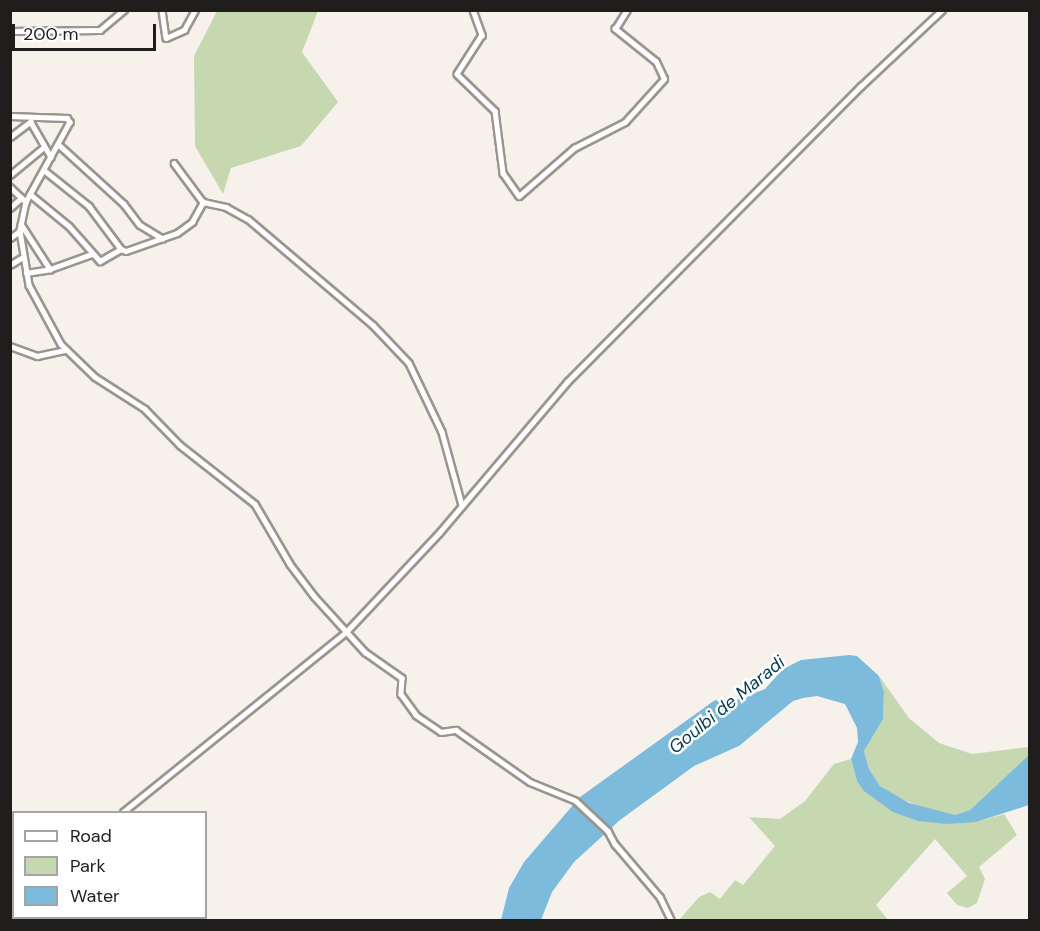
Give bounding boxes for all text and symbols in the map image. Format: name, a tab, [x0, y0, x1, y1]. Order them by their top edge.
scale bar	[15, 12, 159, 50]
text: 200 m	[23, 22, 79, 46]
water label: Goulbi de Maradi	[665, 652, 789, 758]
legend	[12, 811, 207, 919]
text: Road	[70, 824, 112, 848]
text: Park	[70, 854, 106, 878]
text: Water	[70, 884, 120, 908]

